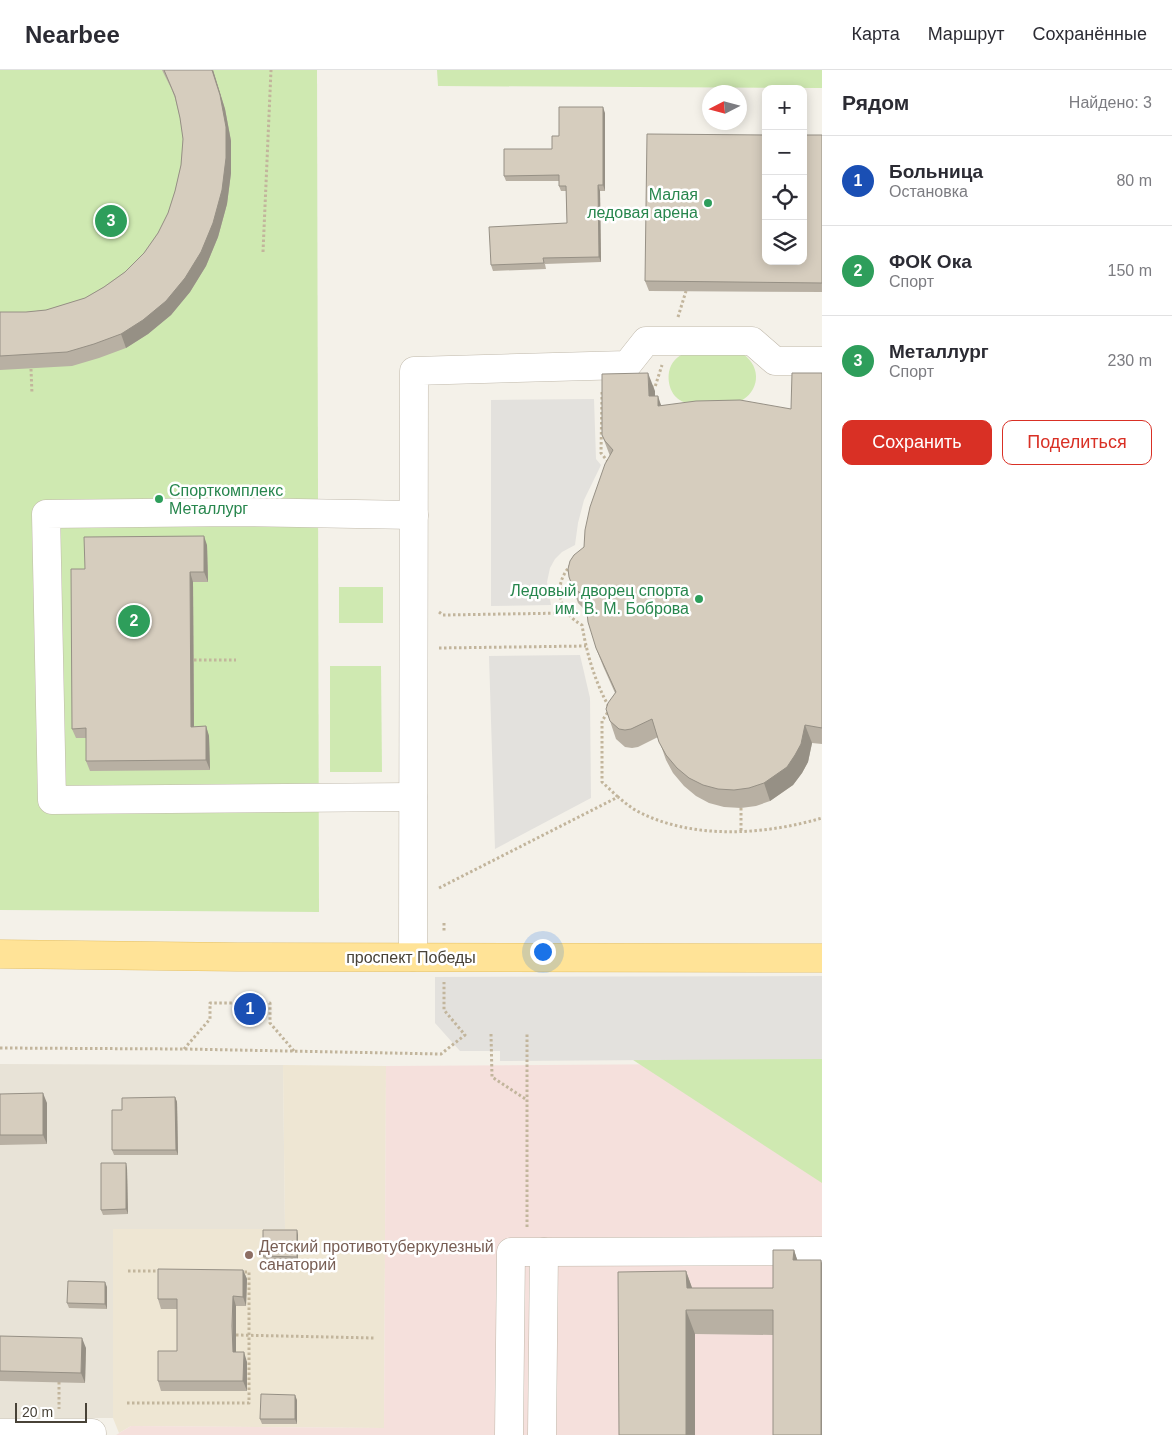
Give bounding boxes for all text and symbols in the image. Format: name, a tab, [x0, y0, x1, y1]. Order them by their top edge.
text: Nearbee	[25, 21, 120, 48]
text: Карта	[852, 24, 900, 44]
text: Маршрут	[928, 24, 1004, 44]
text: Сохранённые	[1032, 24, 1147, 44]
north arrow	[702, 85, 747, 130]
map controls	[762, 85, 807, 265]
button: +	[762, 85, 807, 130]
text: Рядом	[842, 91, 909, 114]
text: Найдено: 3	[1069, 94, 1152, 111]
button: −	[762, 130, 807, 175]
text: Больница	[889, 161, 983, 182]
text: 1	[854, 172, 862, 189]
text: 80 m	[1116, 172, 1152, 189]
button: locate	[762, 175, 807, 220]
text: Остановка	[889, 183, 968, 200]
place label: Малая ледовая арена	[587, 186, 698, 221]
marker: Малая ледовая арена	[702, 197, 714, 209]
pin: 3	[95, 202, 127, 240]
button: layers	[762, 220, 807, 265]
text: ФОК Ока	[889, 251, 972, 272]
text: 2	[854, 262, 862, 279]
text: 150 m	[1108, 262, 1152, 279]
text: Спорт	[889, 273, 934, 290]
text: Металлург	[889, 341, 989, 362]
text: 3	[854, 352, 862, 369]
text: 230 m	[1108, 352, 1152, 369]
text: Спорт	[889, 363, 934, 380]
button: Сохранить	[842, 420, 992, 465]
button: Поделиться	[1002, 420, 1152, 465]
place label: Спорткомплекс Металлург	[169, 482, 283, 517]
marker: Спорткомплекс Металлург	[153, 493, 165, 505]
place label: Ледовый дворец спорта им. В. М. Боброва	[510, 582, 689, 617]
marker: Ледовый дворец спорта им. В. М. Боброва	[693, 593, 705, 605]
pin: 2	[118, 602, 150, 640]
your location	[530, 939, 556, 965]
street label: проспект Победы	[346, 949, 476, 966]
pin: 1	[234, 990, 266, 1028]
place label: Детский противотуберкулезный санаторий	[259, 1238, 494, 1273]
marker: Детский противотуберкулезный санаторий	[243, 1249, 255, 1261]
scale bar	[15, 1400, 88, 1423]
text: 20 m	[22, 1404, 53, 1420]

